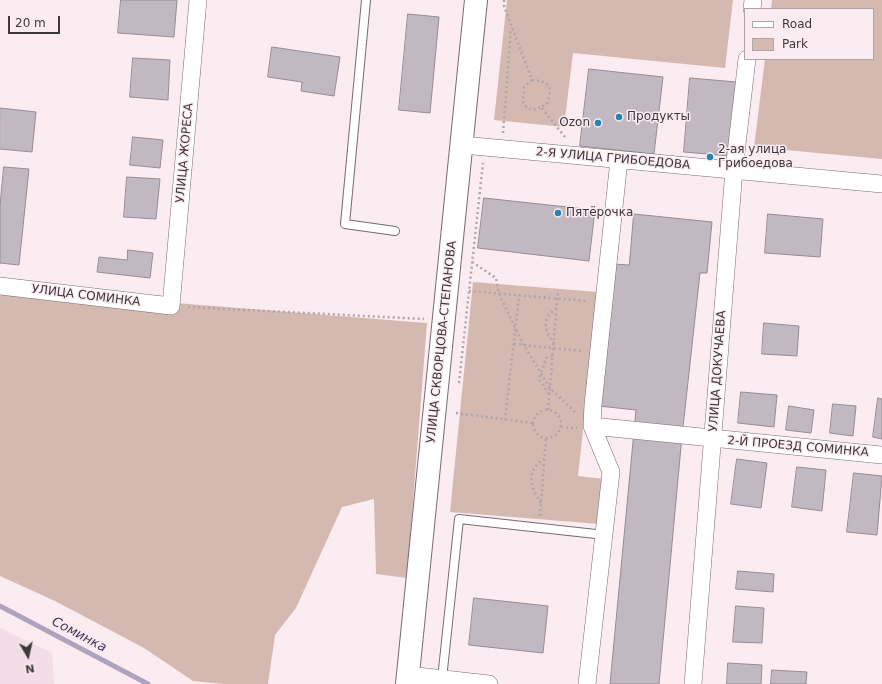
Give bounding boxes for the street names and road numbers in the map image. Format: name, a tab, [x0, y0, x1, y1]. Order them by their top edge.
street label: УЛИЦА ЖОРЕСА	[173, 102, 197, 204]
street label: 2-Я УЛИЦА ГРИБОЕДОВА	[535, 145, 691, 173]
street label: УЛИЦА СКВОРЦОВА-СТЕПАНОВА	[424, 240, 460, 444]
street label: УЛИЦА СОМИНКА	[31, 282, 141, 310]
street label: УЛИЦА ДОКУЧАЕВА	[707, 310, 729, 432]
street label: 2-Й ПРОЕЗД СОМИНКА	[727, 434, 869, 460]

